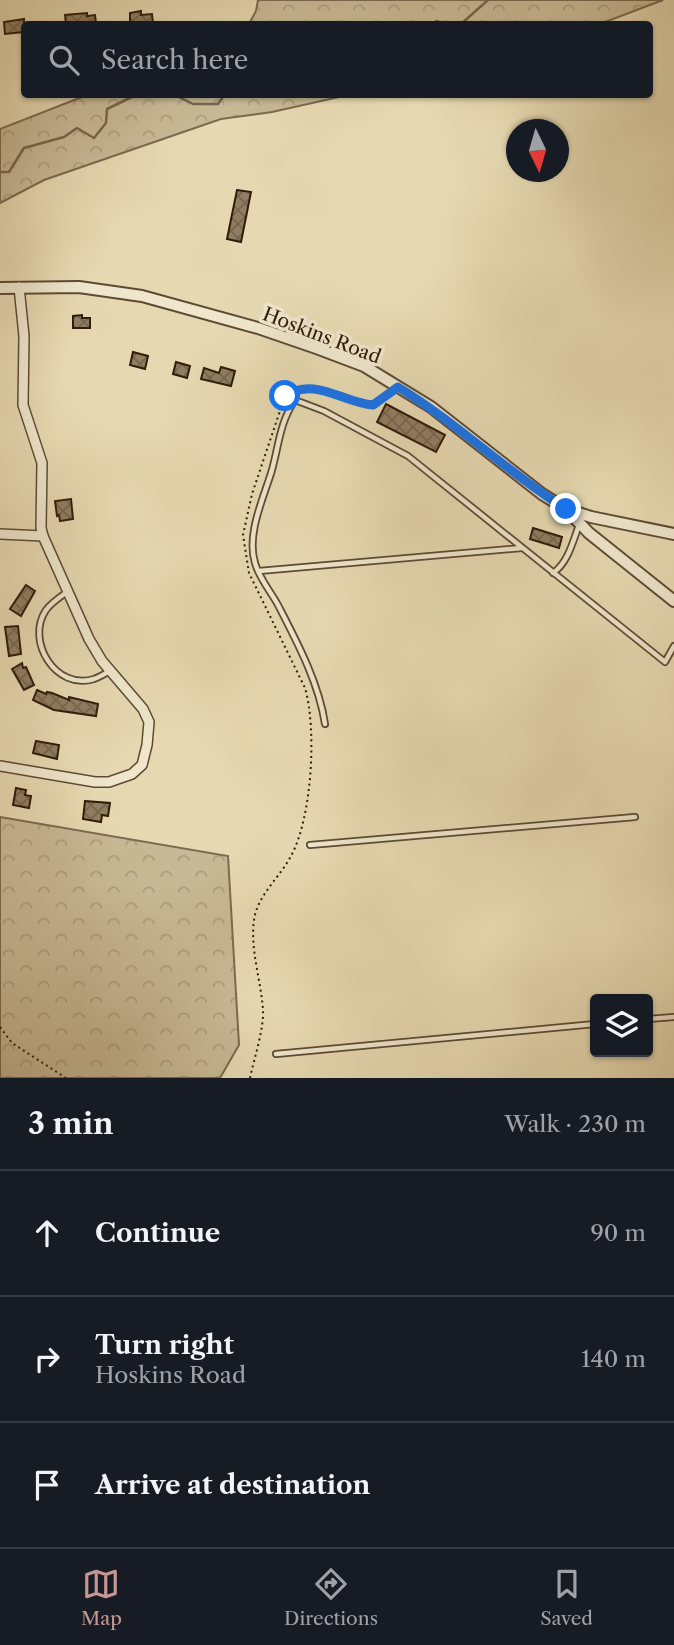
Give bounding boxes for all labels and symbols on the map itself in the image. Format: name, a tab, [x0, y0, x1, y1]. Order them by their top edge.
north arrow	[506, 119, 569, 182]
street label: Hoskins Road	[259, 302, 385, 369]
route start	[269, 380, 300, 411]
route end	[550, 493, 581, 524]

